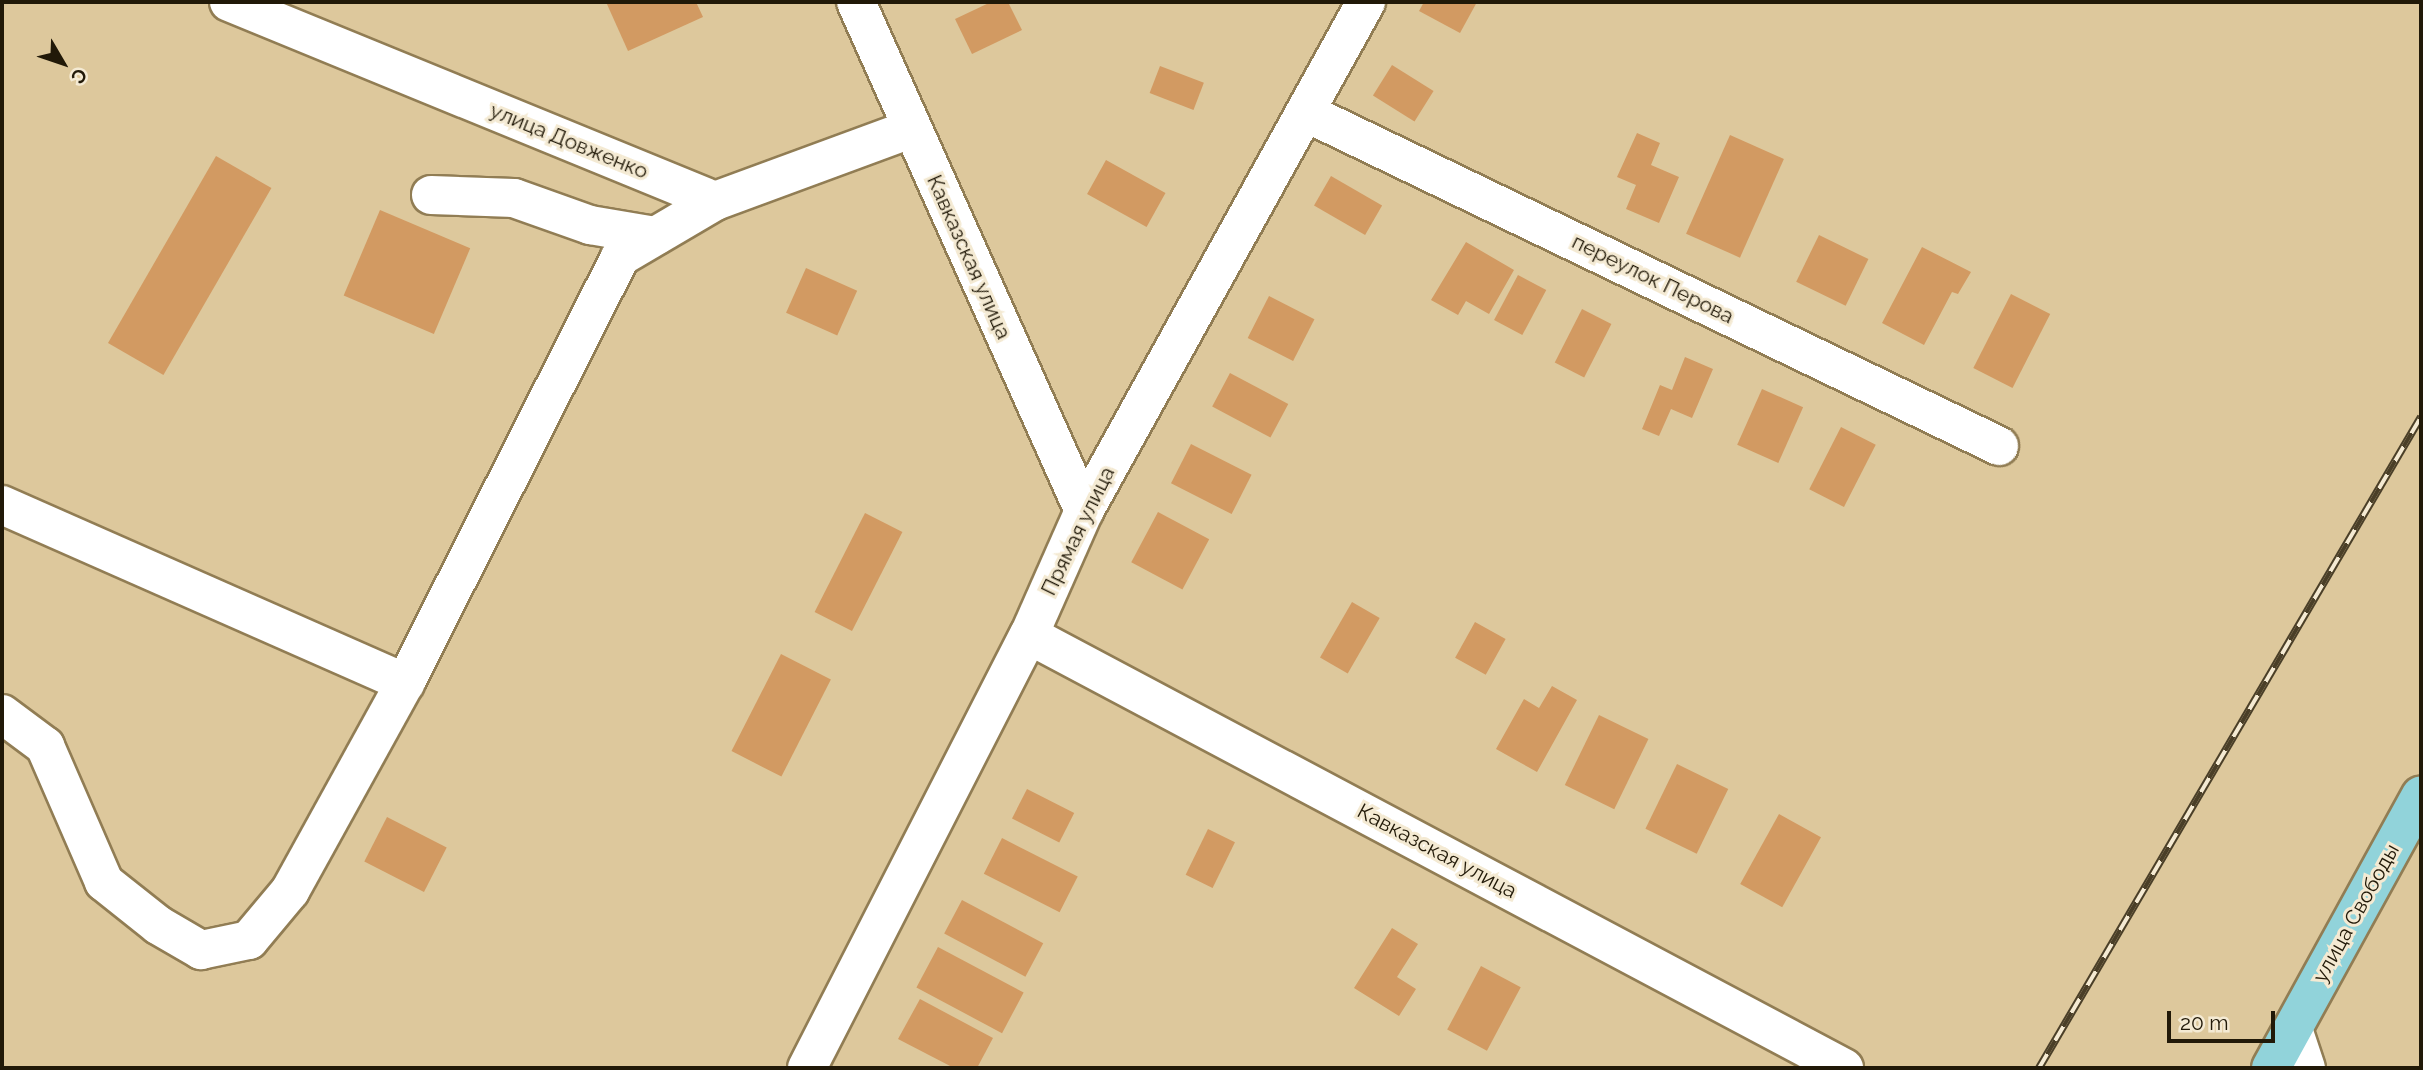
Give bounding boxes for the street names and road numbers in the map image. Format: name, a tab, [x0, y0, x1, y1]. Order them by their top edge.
street label: улица Довженко	[486, 98, 652, 184]
street label: Кавказская улица	[921, 171, 1017, 343]
street label: переулок Перова	[1568, 229, 1738, 329]
street label: Прямая улица	[1036, 462, 1120, 600]
street label: Кавказская улица	[1353, 798, 1521, 904]
street label: улица Свободы	[2308, 839, 2404, 987]

